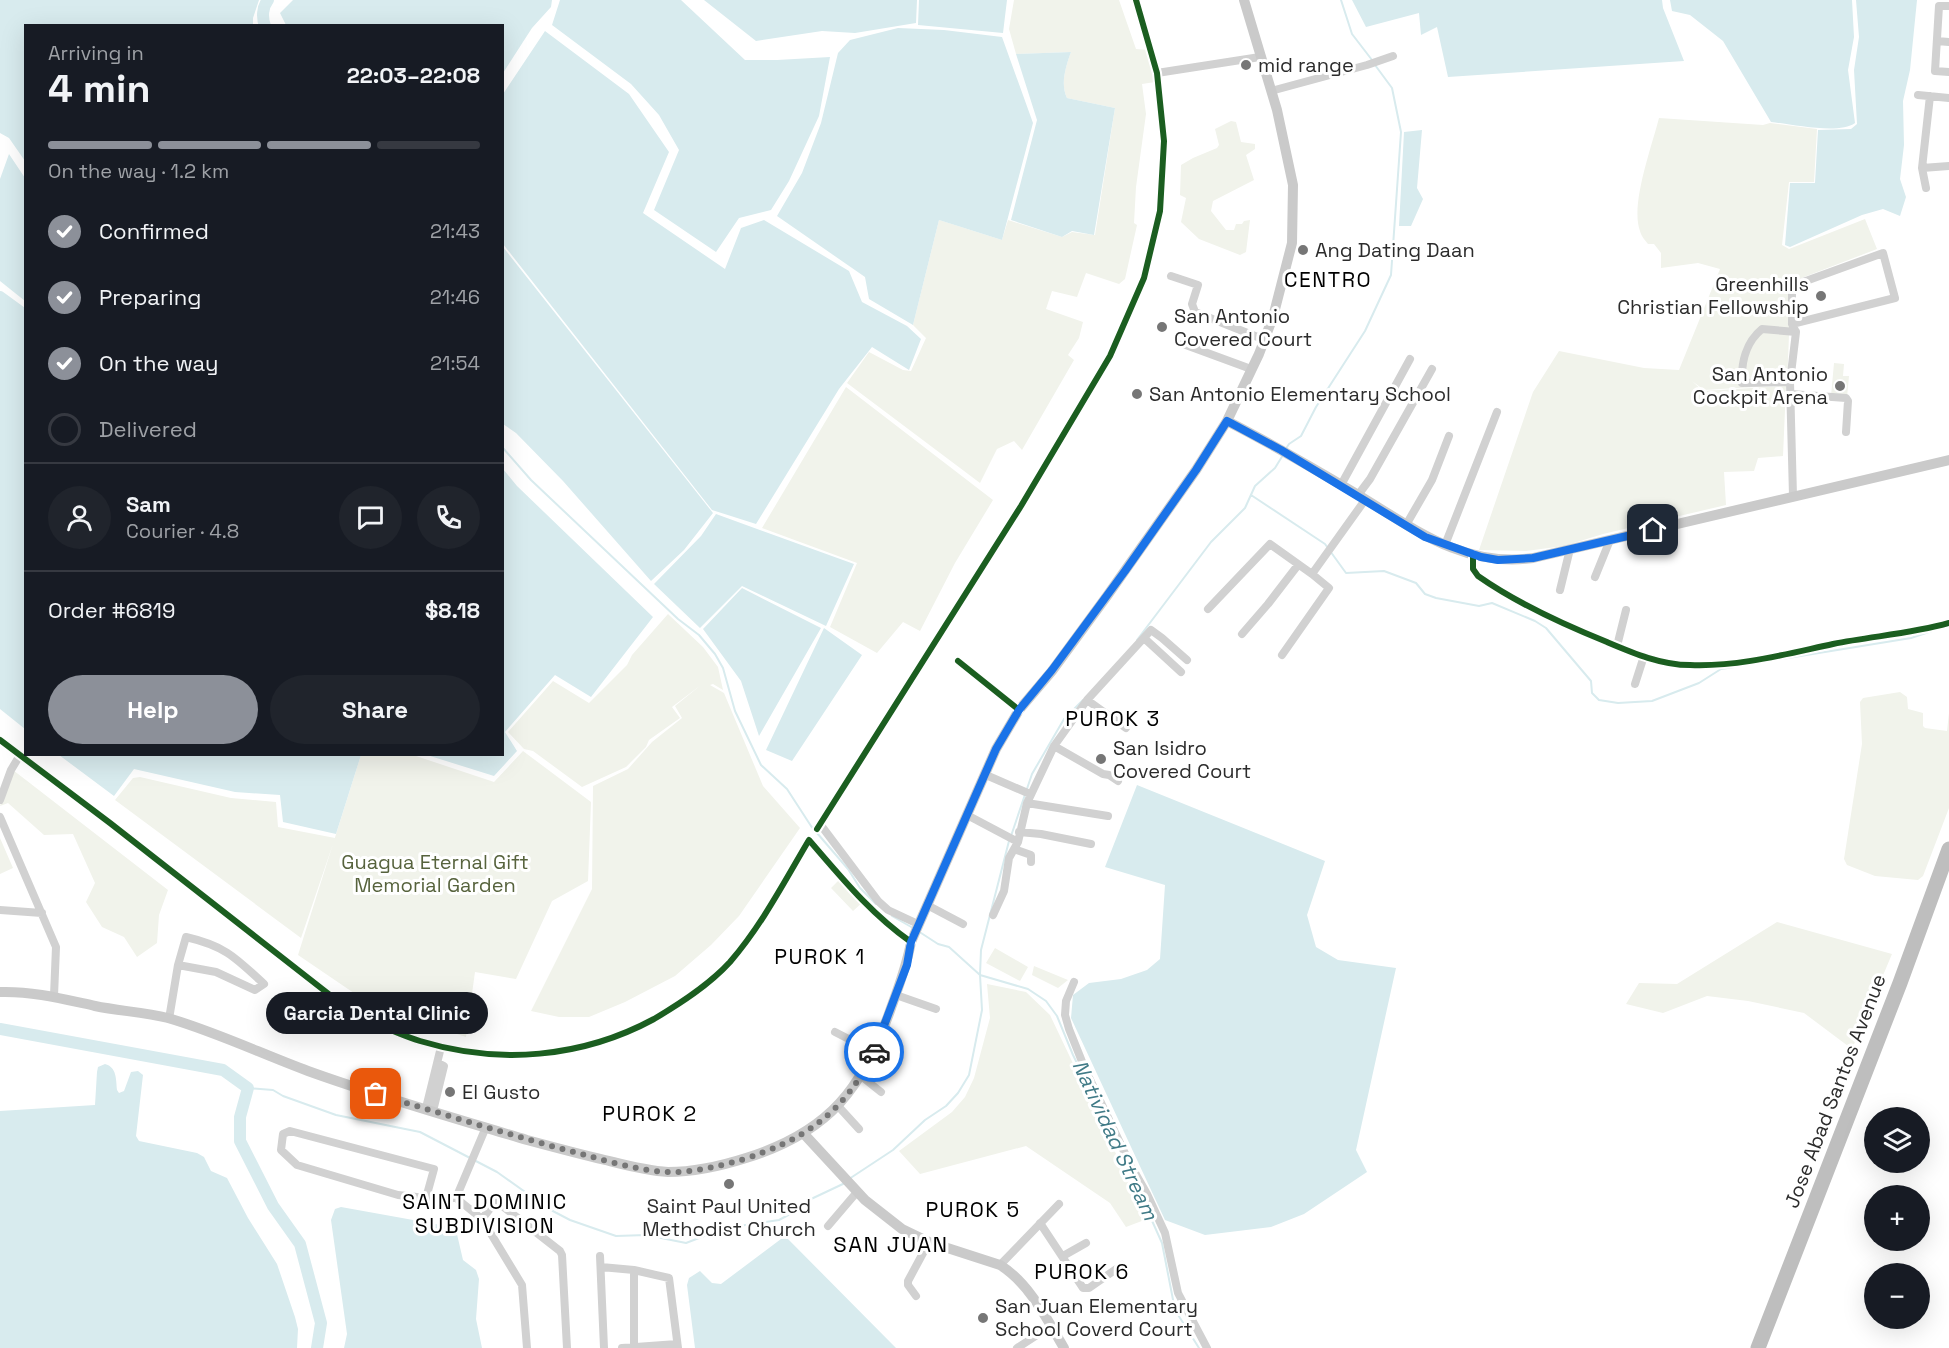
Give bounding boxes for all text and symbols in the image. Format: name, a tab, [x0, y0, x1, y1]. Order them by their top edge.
text: Arriving in	[48, 40, 144, 66]
place label: mid range	[1258, 52, 1354, 78]
marker: mid range	[1239, 58, 1253, 72]
text: 22:03–22:08	[347, 61, 480, 89]
text: 4 min	[48, 64, 150, 113]
text: On the way · 1.2 km	[48, 158, 229, 184]
icon: check	[48, 215, 81, 248]
text: Confirmed	[99, 217, 209, 245]
text: 21:43	[430, 218, 480, 244]
place label: Ang Dating Daan	[1315, 237, 1475, 263]
marker: Ang Dating Daan	[1296, 243, 1310, 257]
district label: CENTRO	[1284, 266, 1372, 293]
place label: Greenhills Christian Fellowship	[1617, 271, 1809, 320]
icon: check	[48, 281, 81, 314]
text: Preparing	[99, 283, 201, 311]
text: 21:46	[430, 284, 480, 310]
marker: Greenhills Christian Fellowship	[1814, 289, 1828, 303]
place label: San Antonio Covered Court	[1174, 303, 1312, 352]
marker: San Antonio Covered Court	[1155, 320, 1169, 334]
icon: check	[48, 347, 81, 380]
text: On the way	[99, 349, 218, 377]
text: 21:54	[430, 350, 480, 376]
place label: San Antonio Cockpit Arena	[1693, 361, 1828, 410]
marker: San Antonio Cockpit Arena	[1833, 379, 1847, 393]
place label: San Antonio Elementary School	[1149, 381, 1451, 407]
marker: San Antonio Elementary School	[1130, 387, 1144, 401]
text: Delivered	[99, 415, 197, 443]
button: person	[48, 486, 111, 549]
button: chat	[339, 486, 402, 549]
button: phone	[417, 486, 480, 549]
text: Sam	[126, 490, 171, 518]
pin	[1627, 504, 1678, 555]
icon: home	[1636, 513, 1669, 546]
text: Courier · 4.8	[126, 518, 239, 544]
text: Order #6819	[48, 596, 175, 624]
text: $8.18	[425, 596, 480, 624]
button: Help	[48, 675, 258, 744]
button: Share	[270, 675, 480, 744]
district label: PUROK 3	[1065, 705, 1161, 732]
place label: San Isidro Covered Court	[1113, 735, 1251, 784]
marker: San Isidro Covered Court	[1094, 752, 1108, 766]
park label: Guagua Eternal Gift Memorial Garden	[341, 849, 529, 898]
district label: PUROK 1	[774, 943, 866, 970]
street label: Jose Abad Santos Avenue	[1778, 970, 1892, 1212]
callout: Garcia Dental Clinic	[265, 992, 487, 1034]
text: Garcia Dental Clinic	[284, 1000, 470, 1026]
courier	[844, 1022, 904, 1082]
icon: car	[858, 1036, 891, 1069]
water label: Natividad Stream	[1067, 1055, 1165, 1225]
pin	[350, 1068, 401, 1119]
icon: bag	[359, 1077, 392, 1110]
place label: El Gusto	[462, 1079, 540, 1105]
marker: El Gusto	[443, 1085, 457, 1099]
district label: PUROK 2	[602, 1100, 698, 1127]
map controls	[1864, 1107, 1930, 1329]
button: layers	[1864, 1107, 1930, 1173]
marker: Saint Paul United Methodist Church	[722, 1177, 736, 1191]
button: +	[1864, 1185, 1930, 1251]
district label: SAINT DOMINIC SUBDIVISION	[402, 1188, 568, 1239]
place label: Saint Paul United Methodist Church	[642, 1193, 816, 1242]
district label: PUROK 5	[925, 1196, 1021, 1223]
district label: SAN JUAN	[833, 1230, 949, 1258]
district label: PUROK 6	[1034, 1258, 1130, 1285]
button: −	[1864, 1263, 1930, 1329]
place label: San Juan Elementary School Coverd Court	[995, 1293, 1198, 1342]
marker: San Juan Elementary School Coverd Court	[976, 1311, 990, 1325]

